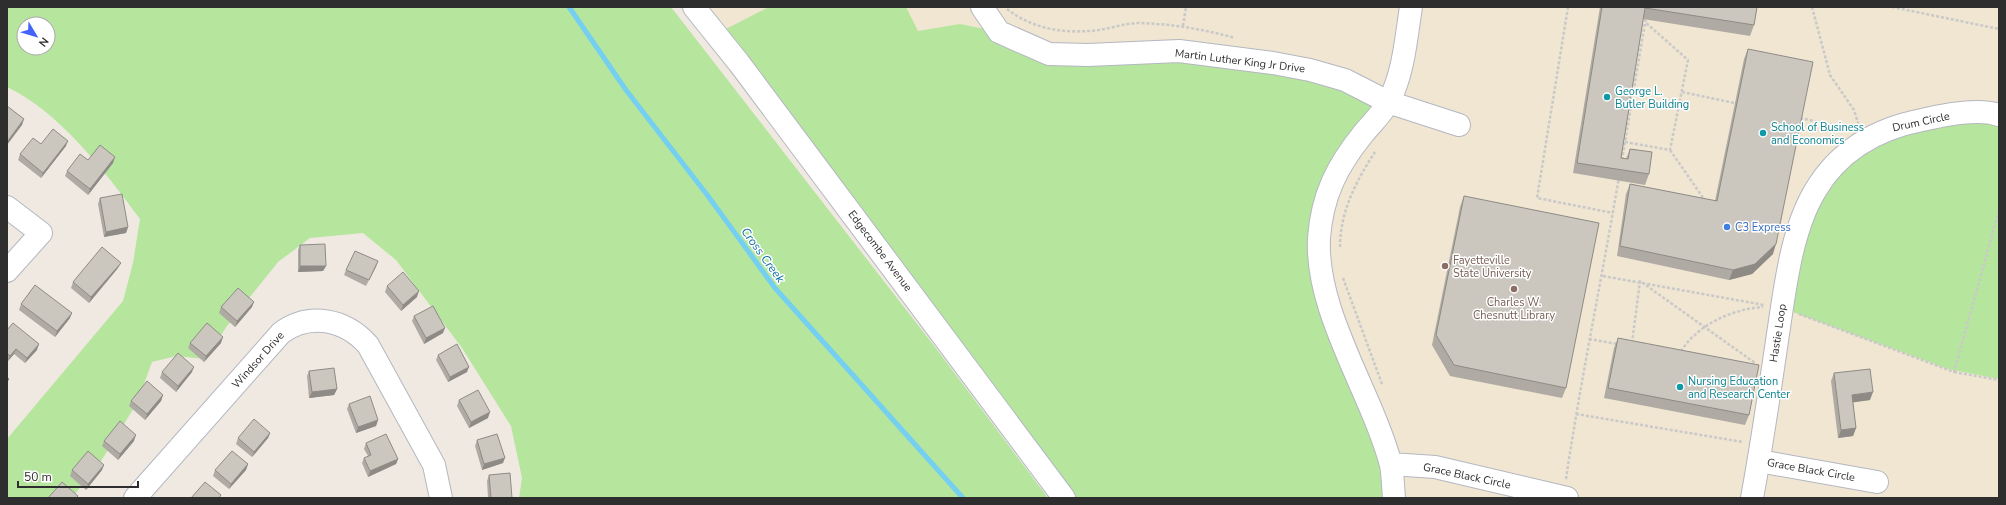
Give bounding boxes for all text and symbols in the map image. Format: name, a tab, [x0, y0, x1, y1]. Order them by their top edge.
north arrow	[16, 16, 56, 56]
text: N	[35, 34, 52, 50]
street label: Martin Luther King Jr Drive	[1174, 46, 1306, 76]
place label: George L. Butler Building	[1615, 84, 1689, 112]
marker: George L. Butler Building	[1602, 92, 1612, 102]
street label: Drum Circle	[1891, 109, 1951, 135]
place label: School of Business and Economics	[1771, 120, 1864, 148]
marker: School of Business and Economics	[1758, 128, 1768, 138]
street label: Edgecombe Avenue	[844, 207, 916, 295]
place label: C3 Express	[1735, 220, 1791, 235]
marker: C3 Express	[1722, 222, 1732, 232]
water label: Cross Creek	[738, 224, 789, 287]
place label: Fayetteville State University	[1453, 253, 1532, 281]
marker: Fayetteville State University	[1440, 261, 1450, 271]
marker: Charles W. Chesnutt Library	[1509, 284, 1519, 294]
place label: Charles W. Chesnutt Library	[1473, 295, 1555, 323]
street label: Hastie Loop	[1766, 303, 1790, 363]
street label: Windsor Drive	[228, 328, 288, 392]
place label: Nursing Education and Research Center	[1688, 374, 1790, 402]
marker: Nursing Education and Research Center	[1675, 382, 1685, 392]
street label: Grace Black Circle	[1766, 455, 1856, 485]
street label: Grace Black Circle	[1422, 459, 1512, 493]
scale bar	[18, 463, 138, 489]
text: 50 m	[24, 469, 52, 485]

